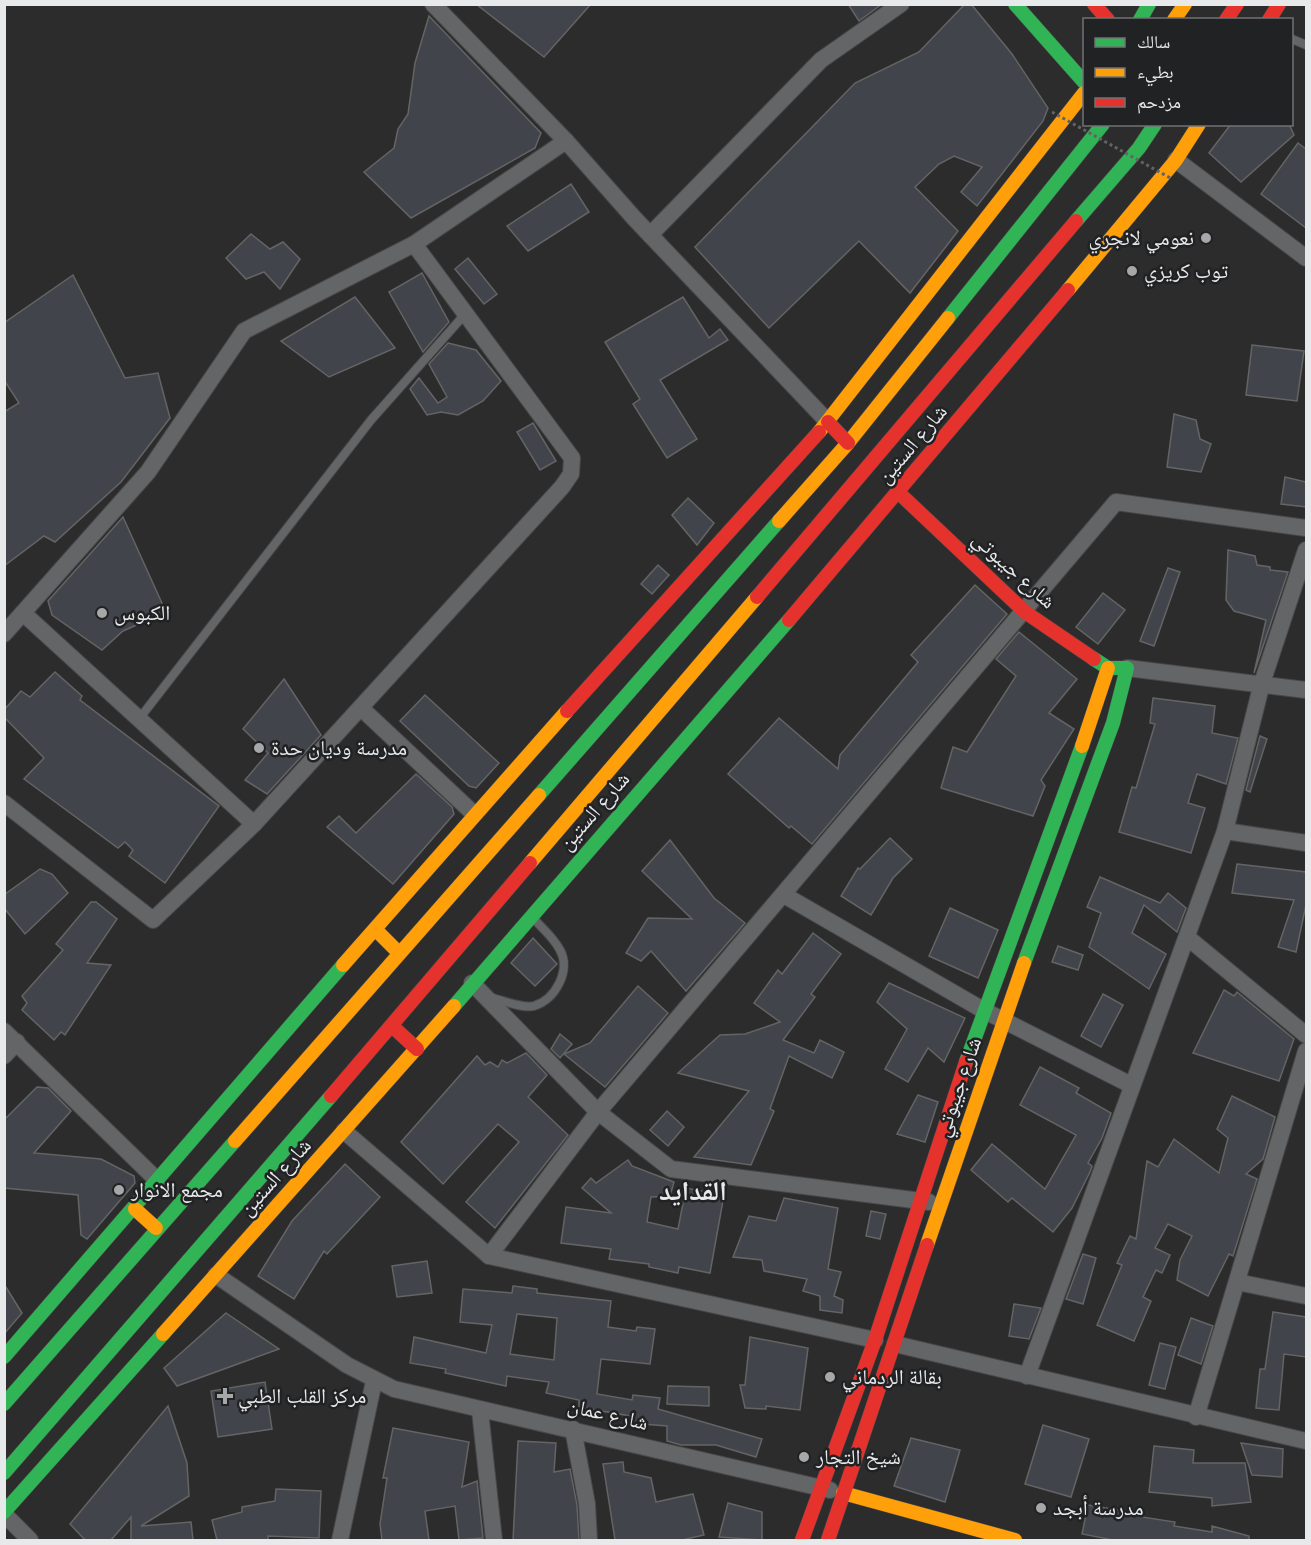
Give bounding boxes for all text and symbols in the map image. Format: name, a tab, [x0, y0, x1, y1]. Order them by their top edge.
legend	[1083, 18, 1293, 126]
text: سالك	[1137, 31, 1170, 53]
text: بطيء	[1137, 61, 1174, 87]
text: مزدحم	[1137, 91, 1181, 114]
place label: نعومي لانجري	[1089, 226, 1194, 254]
marker: نعومي لانجري	[1199, 231, 1213, 245]
place label: توب كريزي	[1144, 259, 1228, 287]
marker: توب كريزي	[1125, 264, 1139, 278]
street label: شارع الستين	[872, 400, 953, 489]
street label: شارع جيبوتي	[965, 526, 1060, 617]
place label: الكبوس	[114, 601, 170, 626]
marker: الكبوس	[95, 606, 109, 620]
place label: مدرسة وديان حدة	[271, 736, 407, 760]
marker: مدرسة وديان حدة	[252, 741, 266, 755]
street label: شارع الستين	[554, 767, 635, 856]
street label: شارع جيبوتي	[930, 1034, 990, 1141]
street label: شارع الستين	[234, 1133, 317, 1221]
district label: القدايد	[659, 1175, 727, 1207]
place label: مجمع الانوار	[130, 1178, 223, 1203]
marker: مجمع الانوار	[112, 1183, 126, 1197]
place label: بقالة الردماني	[842, 1365, 942, 1393]
marker: بقالة الردماني	[823, 1370, 837, 1384]
place label: مركز القلب الطبي	[238, 1384, 366, 1412]
marker: مركز القلب الطبي	[216, 1387, 234, 1405]
street label: شارع عمان	[565, 1393, 651, 1436]
place label: شيخ التجار	[815, 1445, 901, 1470]
marker: شيخ التجار	[797, 1450, 811, 1464]
place label: مدرسة أبجد	[1053, 1495, 1144, 1520]
marker: مدرسة أبجد	[1034, 1501, 1048, 1515]

